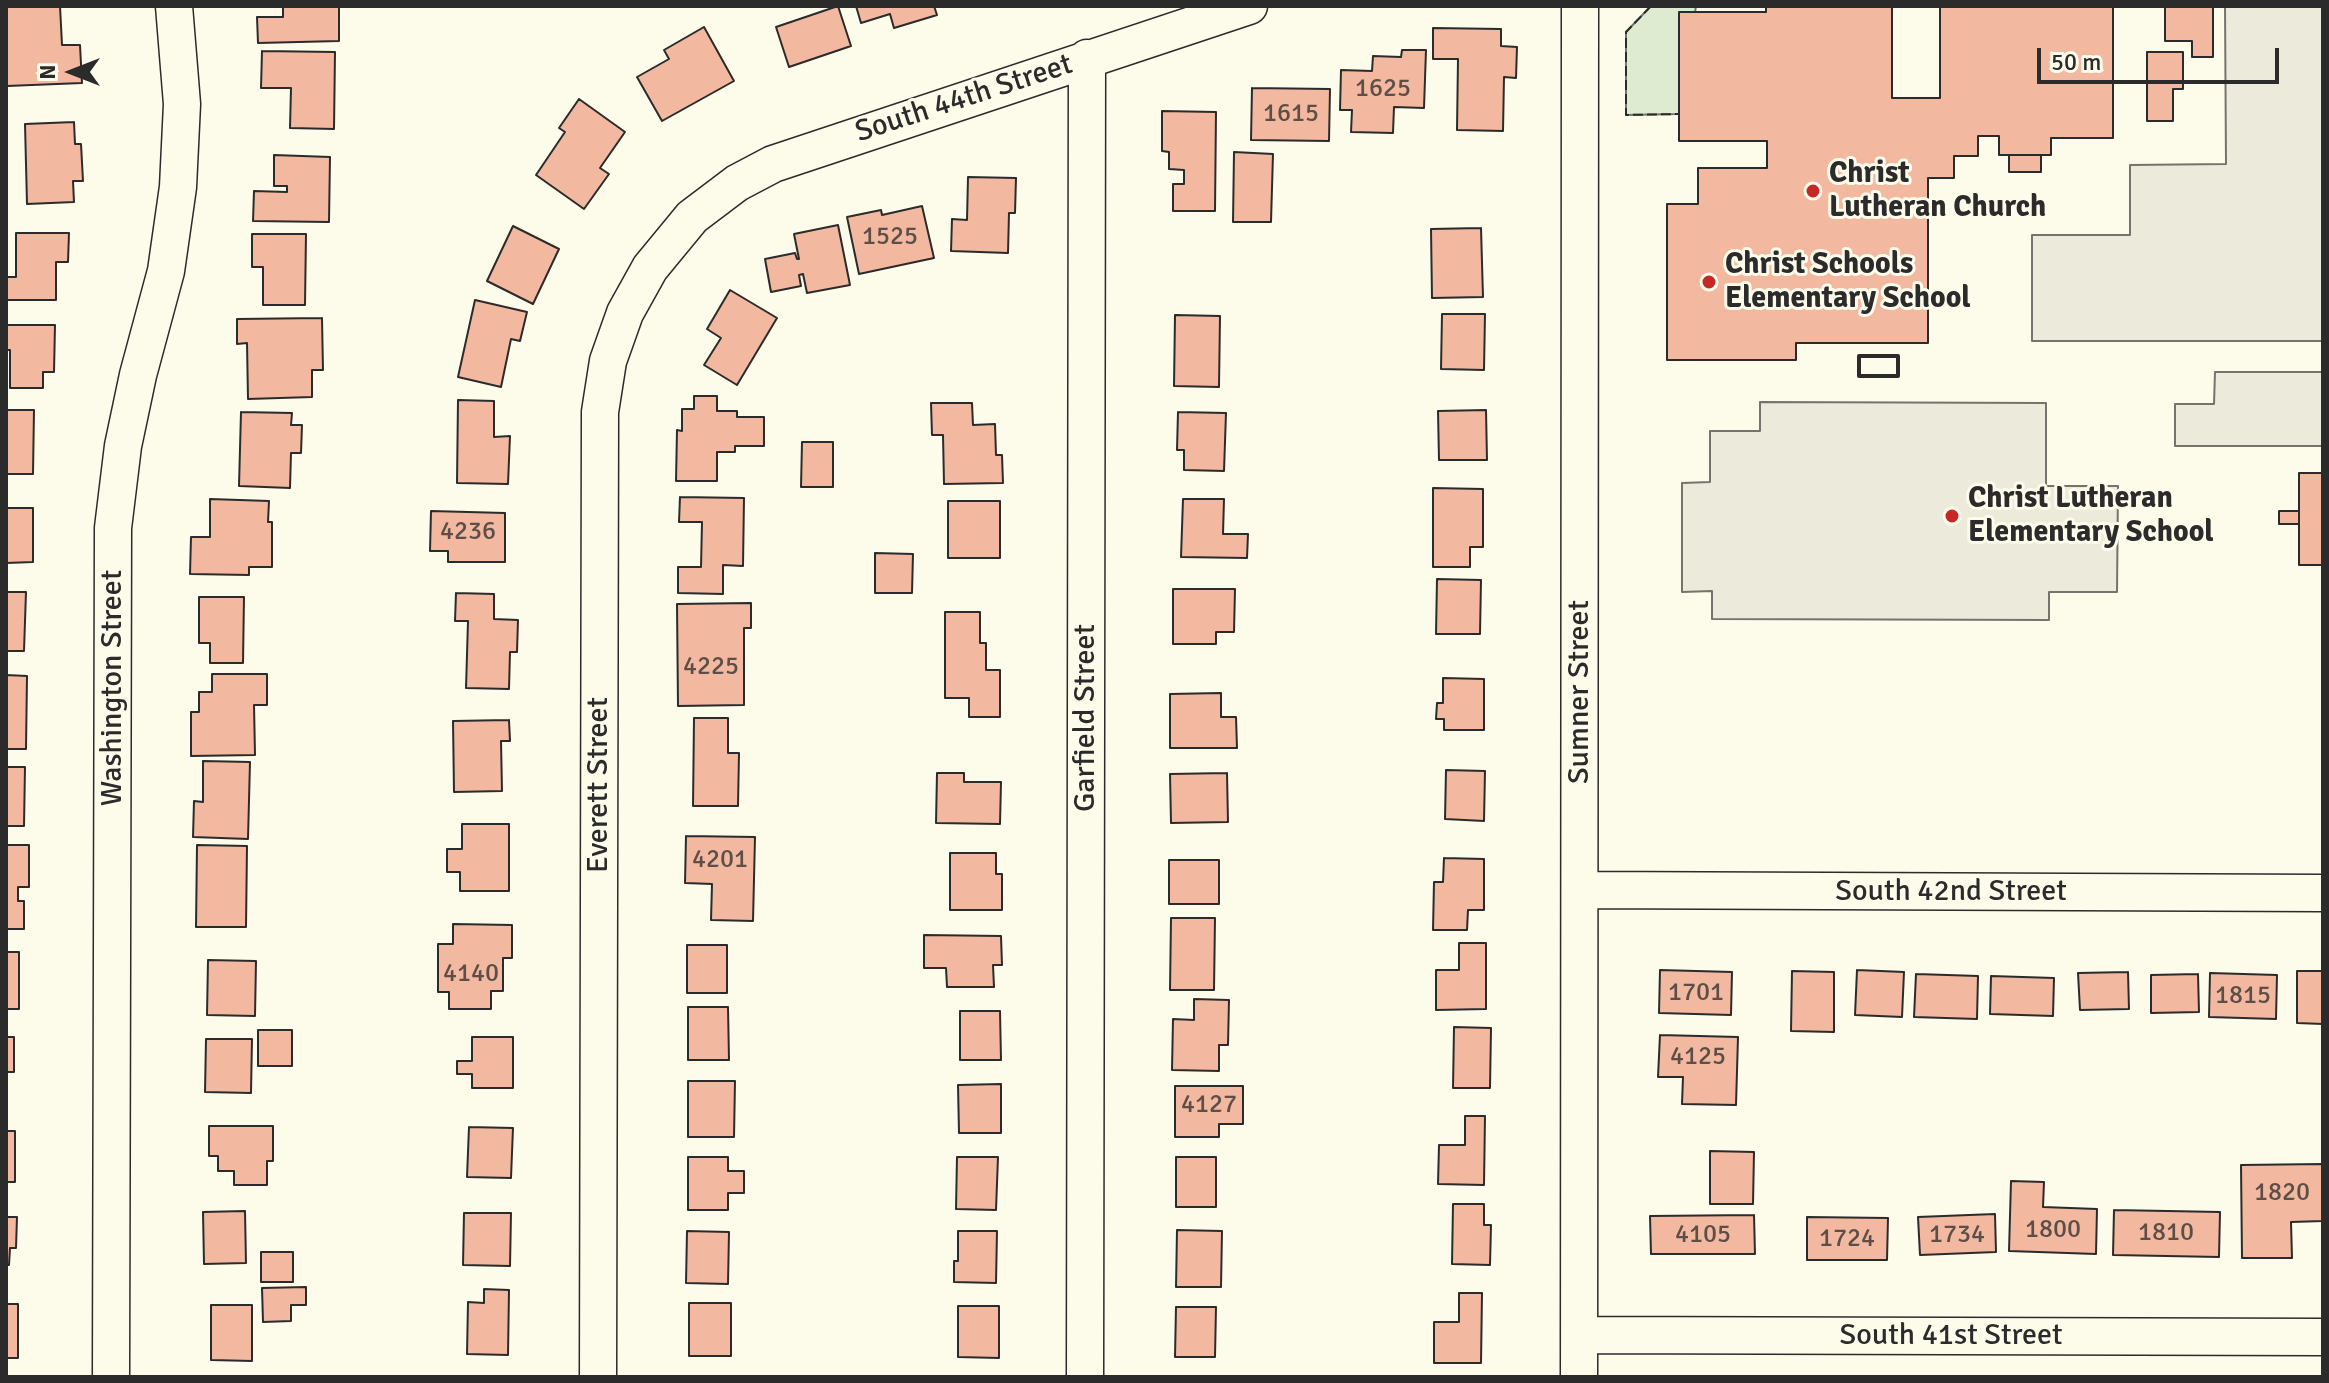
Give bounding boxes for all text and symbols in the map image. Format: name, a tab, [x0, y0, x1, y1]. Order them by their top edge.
north arrow	[32, 32, 112, 112]
scale bar	[2041, 32, 2283, 82]
street label: South 44th Street	[851, 47, 1077, 151]
text: 50 m	[2051, 47, 2101, 77]
text: N	[34, 64, 61, 80]
house number: 1625	[1355, 73, 1411, 105]
house number: 1615	[1263, 98, 1319, 130]
place label: Christ Lutheran Church	[1829, 156, 2046, 226]
marker: Christ Lutheran Church	[1804, 182, 1822, 200]
house number: 1525	[862, 221, 918, 253]
place label: Christ Schools Elementary School	[1725, 247, 1971, 318]
marker: Christ Schools Elementary School	[1700, 273, 1718, 291]
place label: Christ Lutheran Elementary School	[1968, 481, 2214, 552]
marker: Christ Lutheran Elementary School	[1943, 507, 1961, 525]
house number: 4236	[440, 516, 496, 548]
street label: Washington Street	[95, 570, 131, 806]
street label: Sumner Street	[1562, 600, 1598, 784]
street label: Garfield Street	[1068, 624, 1104, 812]
house number: 4225	[683, 651, 739, 683]
street label: Everett Street	[581, 697, 617, 873]
house number: 4201	[692, 844, 748, 876]
street label: South 42nd Street	[1835, 874, 2067, 910]
house number: 4140	[443, 958, 499, 990]
house number: 1701	[1668, 977, 1724, 1009]
house number: 1815	[2215, 980, 2271, 1012]
house number: 4125	[1670, 1041, 1726, 1073]
house number: 4127	[1181, 1089, 1237, 1121]
house number: 1820	[2254, 1177, 2310, 1209]
house number: 1800	[2025, 1214, 2081, 1246]
house number: 1810	[2138, 1217, 2194, 1249]
house number: 4105	[1675, 1219, 1731, 1251]
house number: 1734	[1929, 1219, 1985, 1251]
house number: 1724	[1819, 1223, 1875, 1255]
street label: South 41st Street	[1840, 1318, 2062, 1354]

